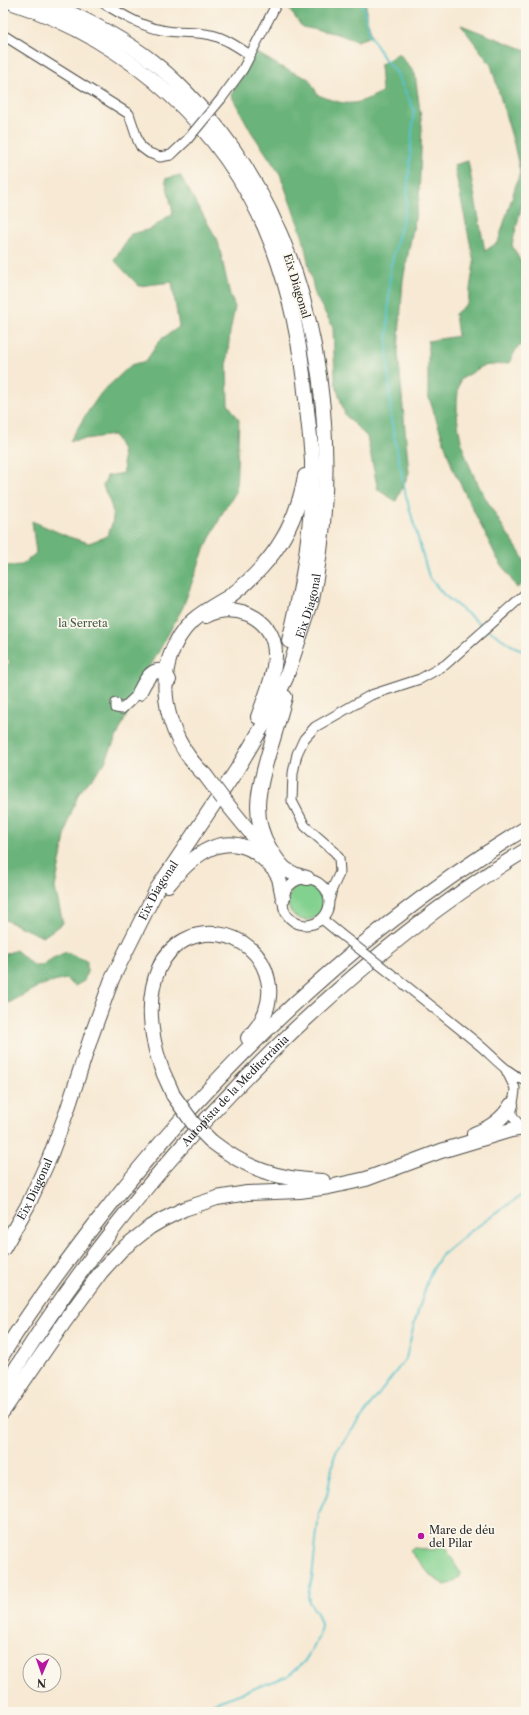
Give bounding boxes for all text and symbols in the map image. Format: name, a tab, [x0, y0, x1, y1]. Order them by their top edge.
street label: Eix Diagonal	[281, 252, 314, 321]
street label: Eix Diagonal	[293, 572, 324, 640]
park label: la Serreta	[58, 616, 108, 630]
street label: Eix Diagonal	[136, 857, 181, 922]
street label: Autopista de la Mediterrània	[178, 1032, 292, 1150]
street label: Eix Diagonal	[14, 1155, 56, 1222]
place label: Mare de déu del Pilar	[429, 1523, 495, 1550]
marker: Mare de déu del Pilar	[416, 1531, 426, 1541]
north arrow	[22, 1653, 62, 1693]
text: N	[36, 1676, 47, 1690]

